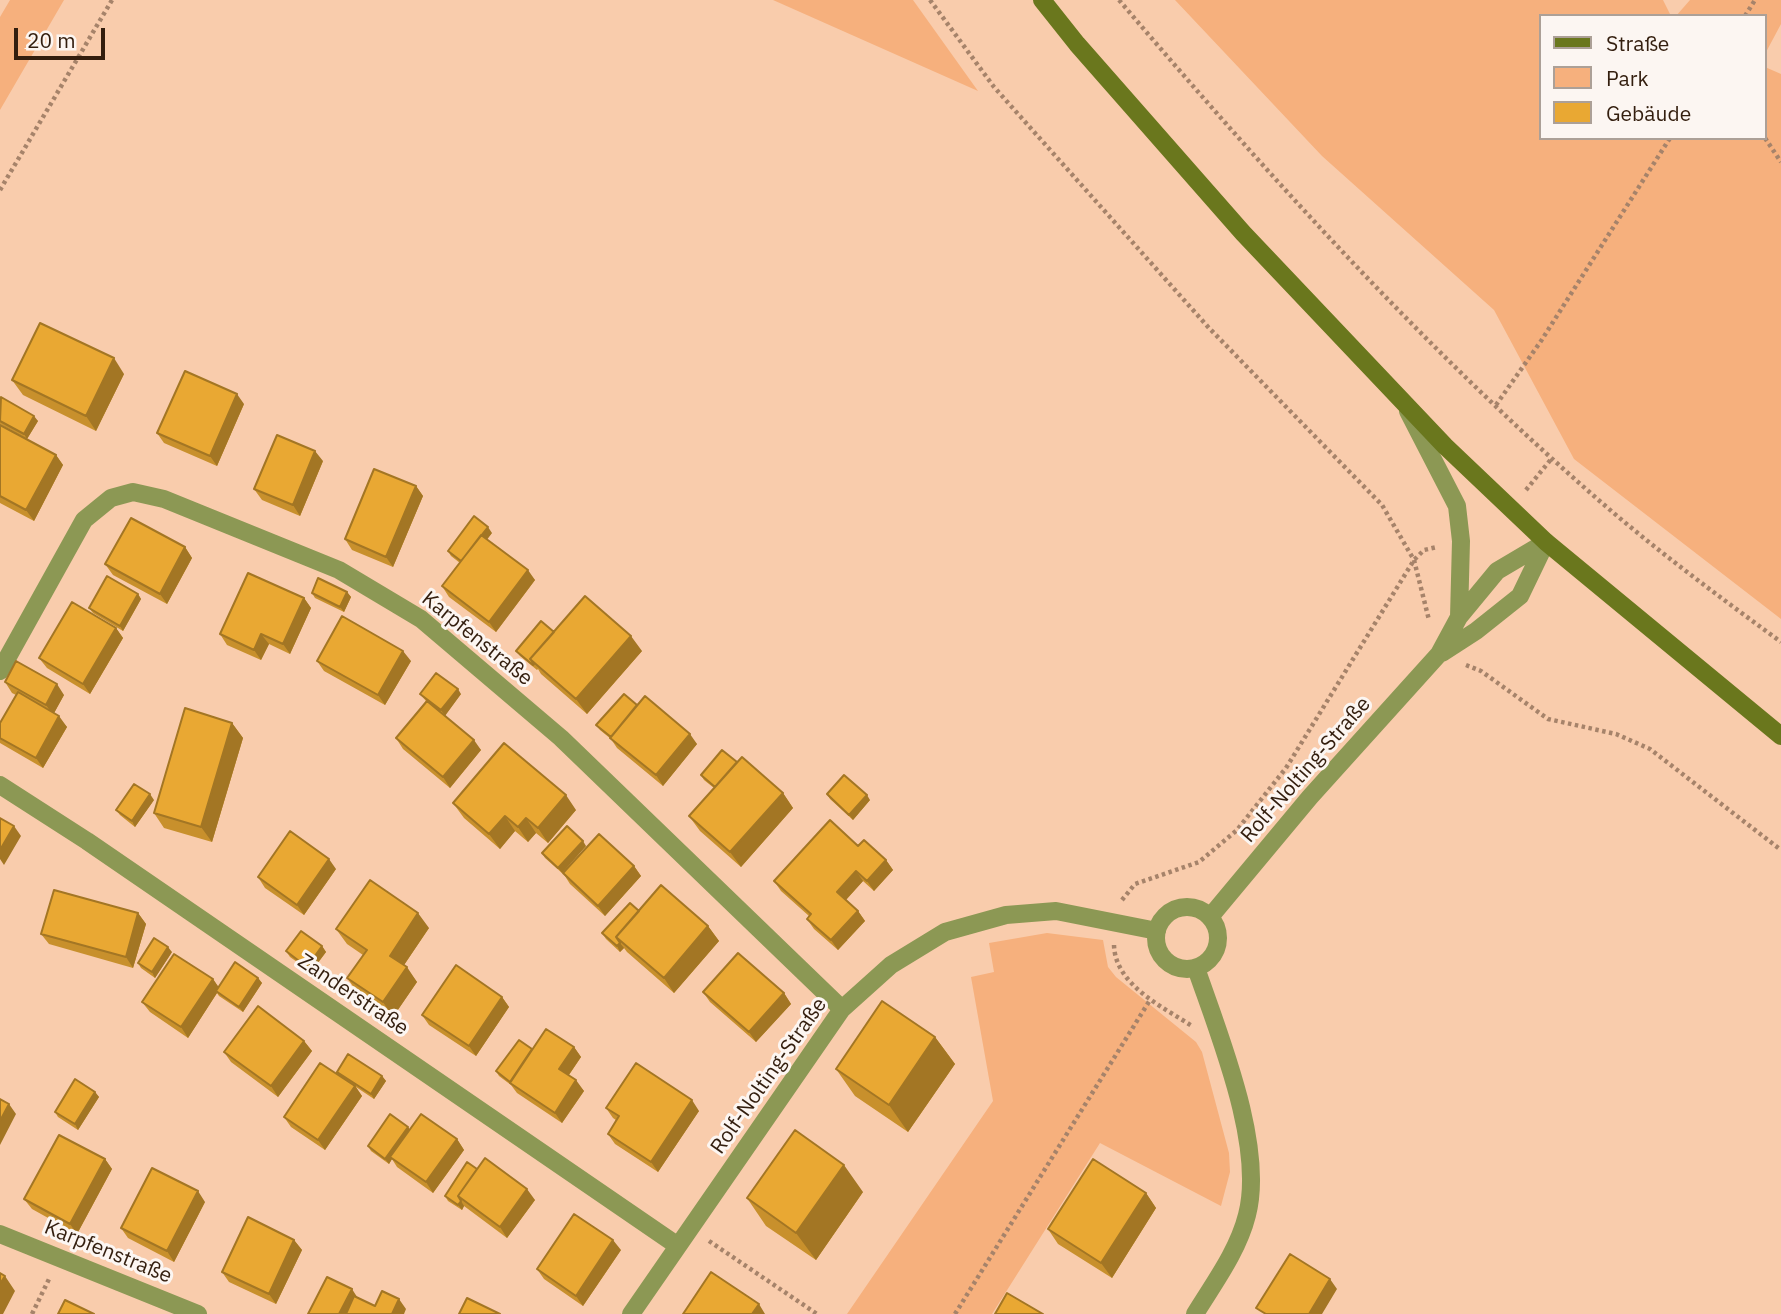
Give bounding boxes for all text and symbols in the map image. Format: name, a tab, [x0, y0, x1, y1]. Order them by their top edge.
scale bar	[18, 14, 108, 58]
legend	[1540, 14, 1767, 140]
text: 20 m	[27, 26, 76, 54]
text: Straße	[1606, 29, 1669, 57]
text: Park	[1606, 64, 1649, 92]
text: Gebäude	[1606, 99, 1691, 127]
street label: Karpfenstraße	[416, 587, 538, 691]
street label: Rolf-Nolting-Straße	[1236, 692, 1376, 848]
street label: Zanderstraße	[293, 949, 413, 1041]
street label: Rolf-Nolting-Straße	[706, 993, 832, 1159]
street label: Karpfenstraße	[41, 1215, 175, 1289]

